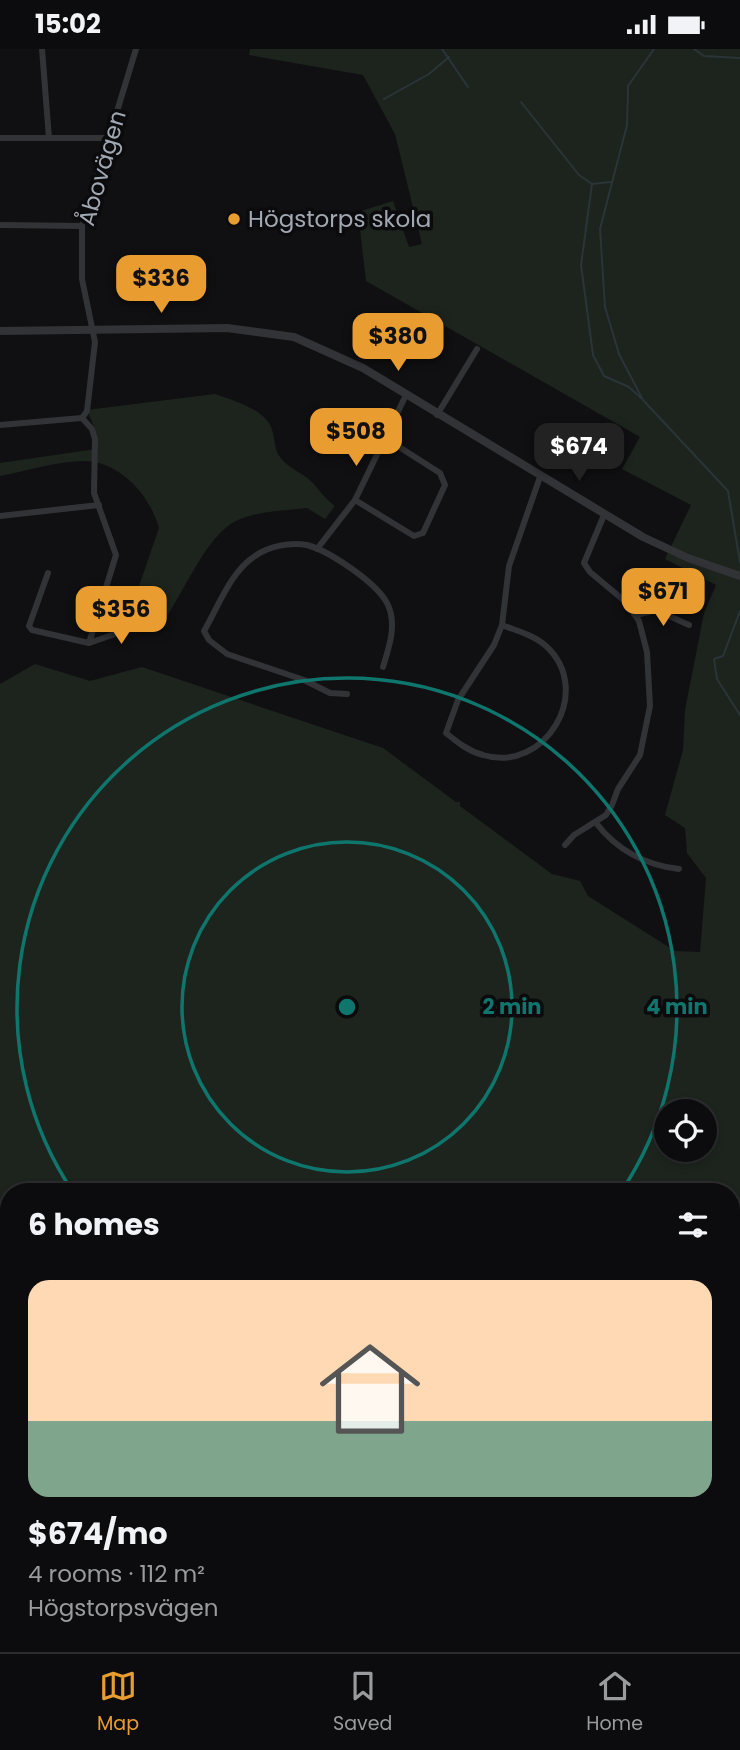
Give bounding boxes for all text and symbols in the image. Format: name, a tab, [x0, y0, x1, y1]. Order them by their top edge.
text: 15:02	[35, 6, 101, 42]
street label: Åbovägen	[70, 107, 134, 229]
place label: Högstorps skola	[248, 203, 431, 235]
marker: Högstorps skola	[226, 211, 242, 227]
pin: $336	[120, 255, 202, 315]
text: $336	[132, 262, 190, 294]
pin: $380	[357, 313, 439, 373]
text: $380	[369, 320, 427, 352]
pin: $508	[315, 409, 397, 468]
text: $508	[326, 415, 386, 447]
pin: $674	[538, 423, 620, 483]
text: $674	[550, 430, 608, 462]
pin: $671	[622, 569, 704, 628]
text: $671	[638, 575, 688, 607]
pin: $356	[80, 587, 162, 646]
text: $356	[92, 593, 150, 625]
text: 2 min	[482, 992, 542, 1021]
text: 4 min	[646, 992, 708, 1021]
centre of rings	[335, 995, 359, 1019]
map controls	[654, 1099, 717, 1162]
button: locate	[654, 1099, 717, 1162]
text: 6 homes	[28, 1203, 160, 1246]
icon: filters	[674, 1206, 712, 1244]
icon: home	[307, 1326, 433, 1452]
text: $674/mo	[28, 1512, 168, 1555]
text: 4 rooms · 112 m²	[28, 1558, 205, 1590]
text: Högstorpsvägen	[28, 1592, 218, 1624]
tab: Map	[97, 1667, 139, 1738]
tab: Saved	[333, 1667, 392, 1738]
tab: Home	[586, 1667, 643, 1738]

